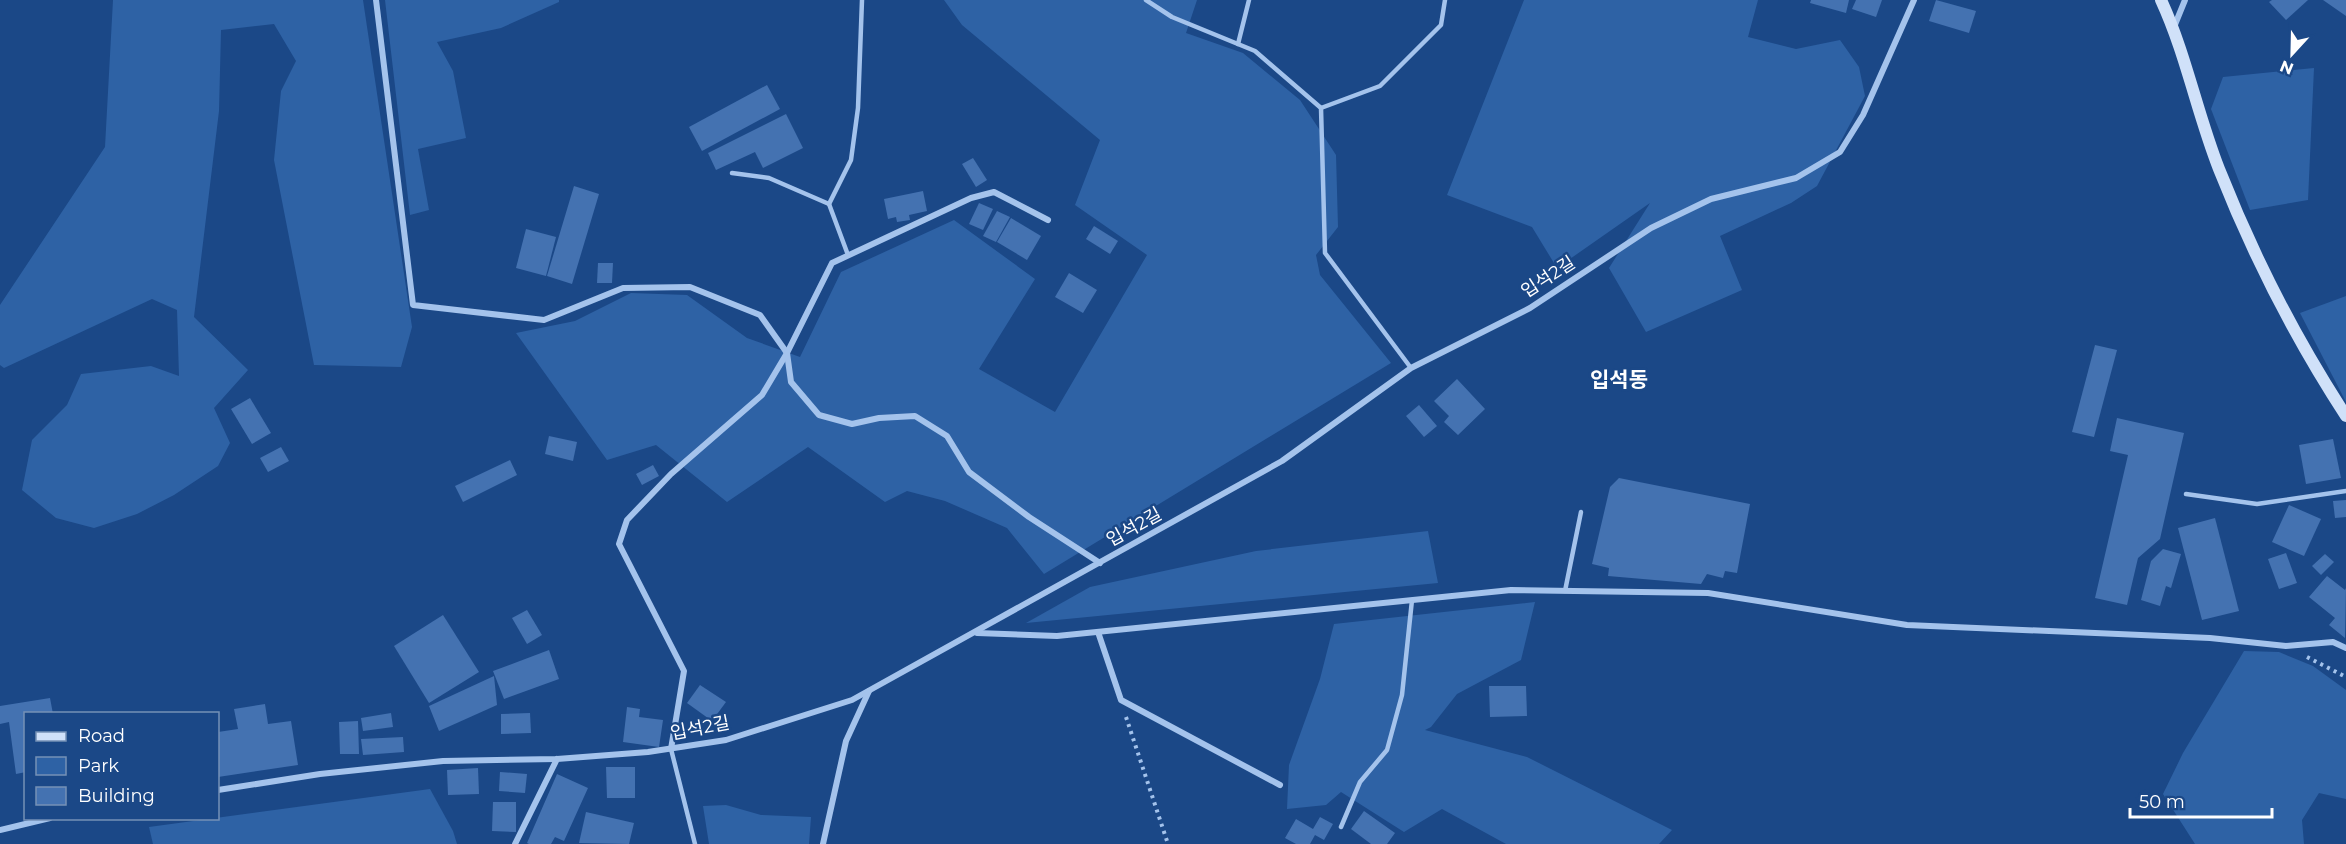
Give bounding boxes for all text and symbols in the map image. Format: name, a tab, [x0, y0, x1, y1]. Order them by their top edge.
north arrow	[2262, 24, 2322, 84]
text: N	[2277, 56, 2296, 79]
street label: 입석2길	[1517, 251, 1579, 303]
district label: 입석동	[1590, 367, 1648, 392]
street label: 입석2길	[1102, 503, 1166, 551]
street label: 입석2길	[668, 711, 732, 745]
legend	[24, 712, 219, 820]
text: Road	[78, 725, 125, 747]
text: Park	[78, 755, 119, 777]
scale bar	[2130, 781, 2272, 819]
text: Building	[78, 785, 155, 807]
text: 50 m	[2139, 791, 2185, 813]

